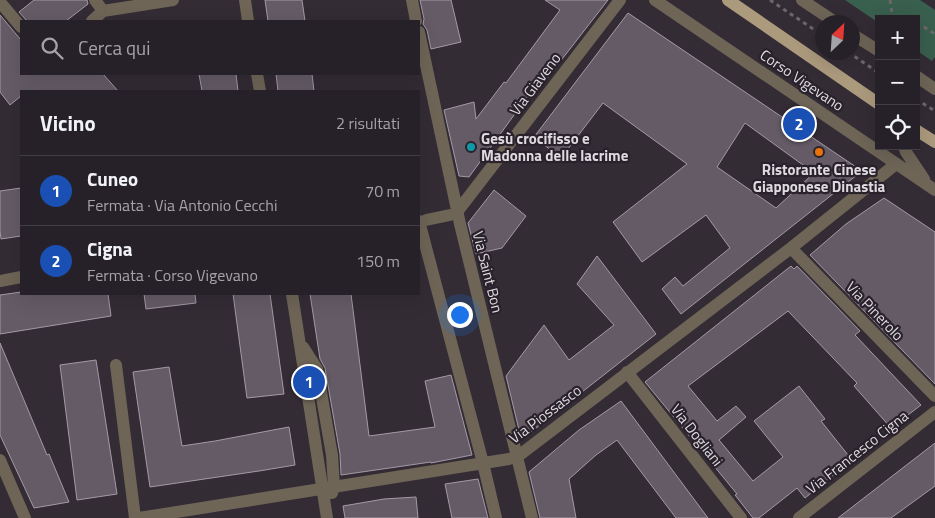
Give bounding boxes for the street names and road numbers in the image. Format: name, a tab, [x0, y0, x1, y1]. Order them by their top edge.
street label: Corso Vigevano	[755, 43, 849, 117]
street label: Via Giaveno	[504, 48, 566, 120]
street label: Via Saint Bon	[467, 229, 509, 315]
street label: Via Pinerolo	[841, 276, 909, 346]
street label: Via Piossasco	[504, 379, 586, 449]
street label: Via Dogliani	[665, 399, 729, 471]
street label: Via Francesco Cigna	[801, 404, 914, 499]

